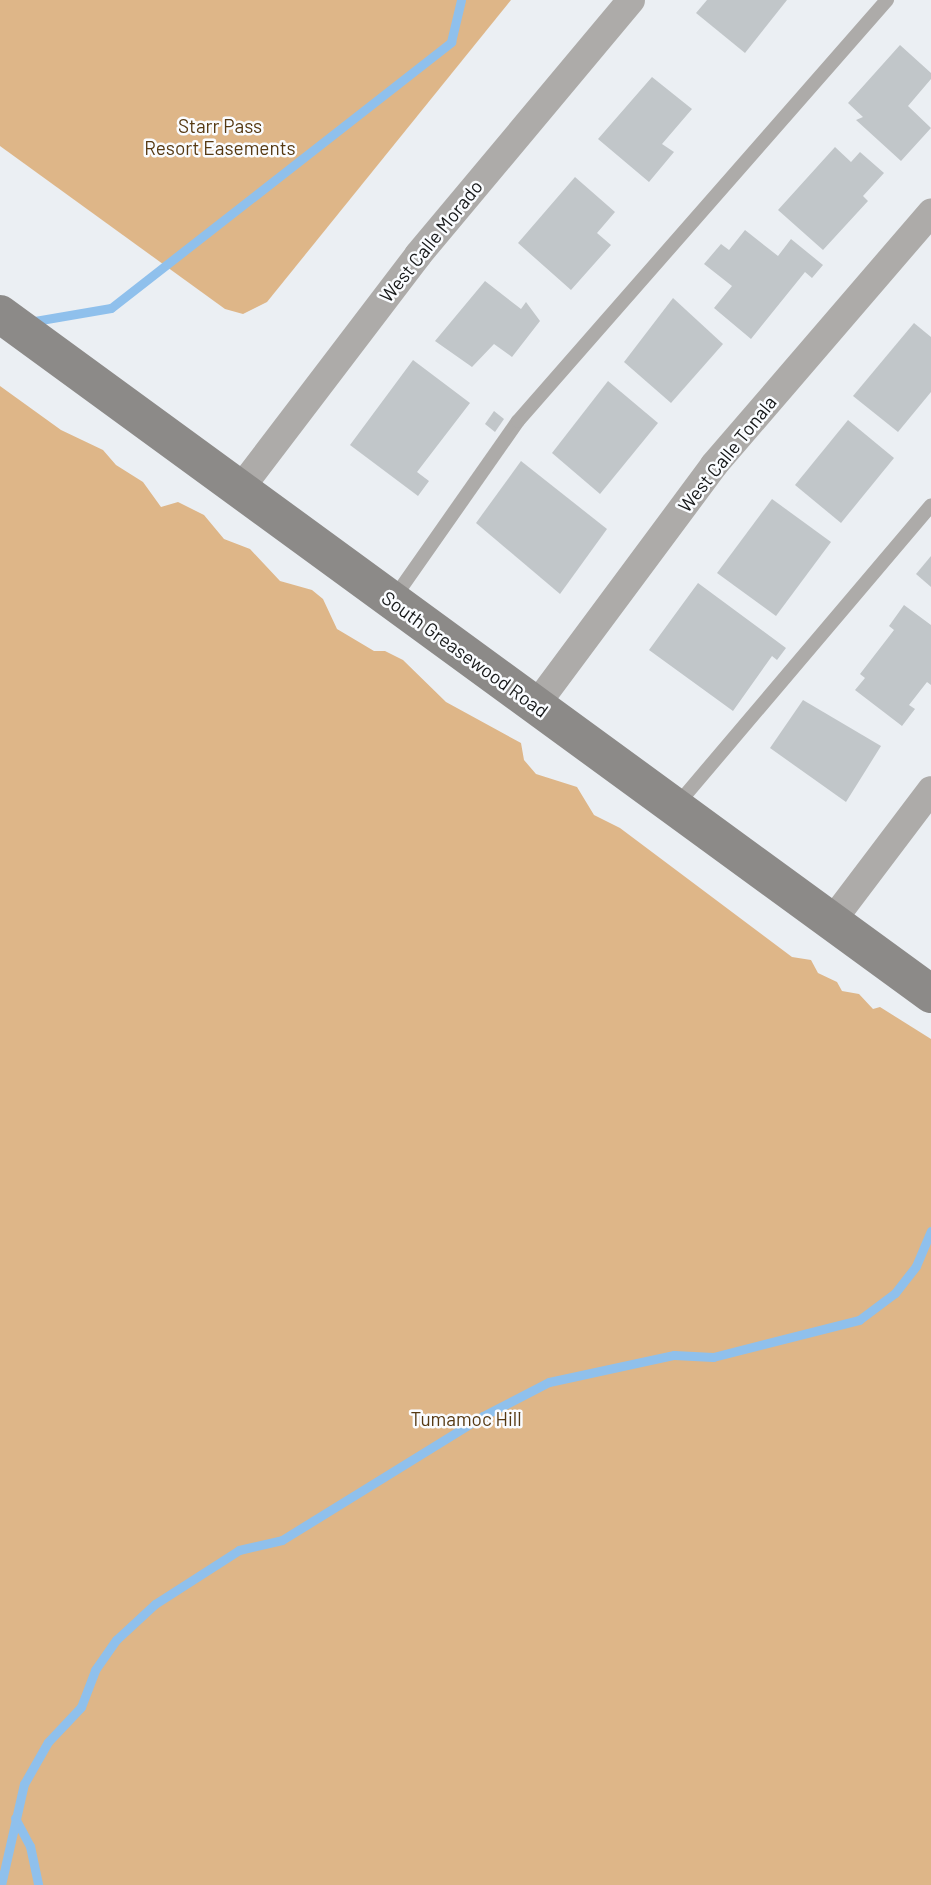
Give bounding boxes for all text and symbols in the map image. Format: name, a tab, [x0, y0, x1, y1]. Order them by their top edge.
park label: Starr Pass Resort Easements	[144, 115, 296, 159]
street label: West Calle Morado	[375, 175, 487, 307]
street label: West Calle Tonala	[673, 391, 781, 517]
street label: South Greasewood Road	[377, 586, 553, 722]
park label: Tumamoc Hill	[410, 1408, 522, 1430]

